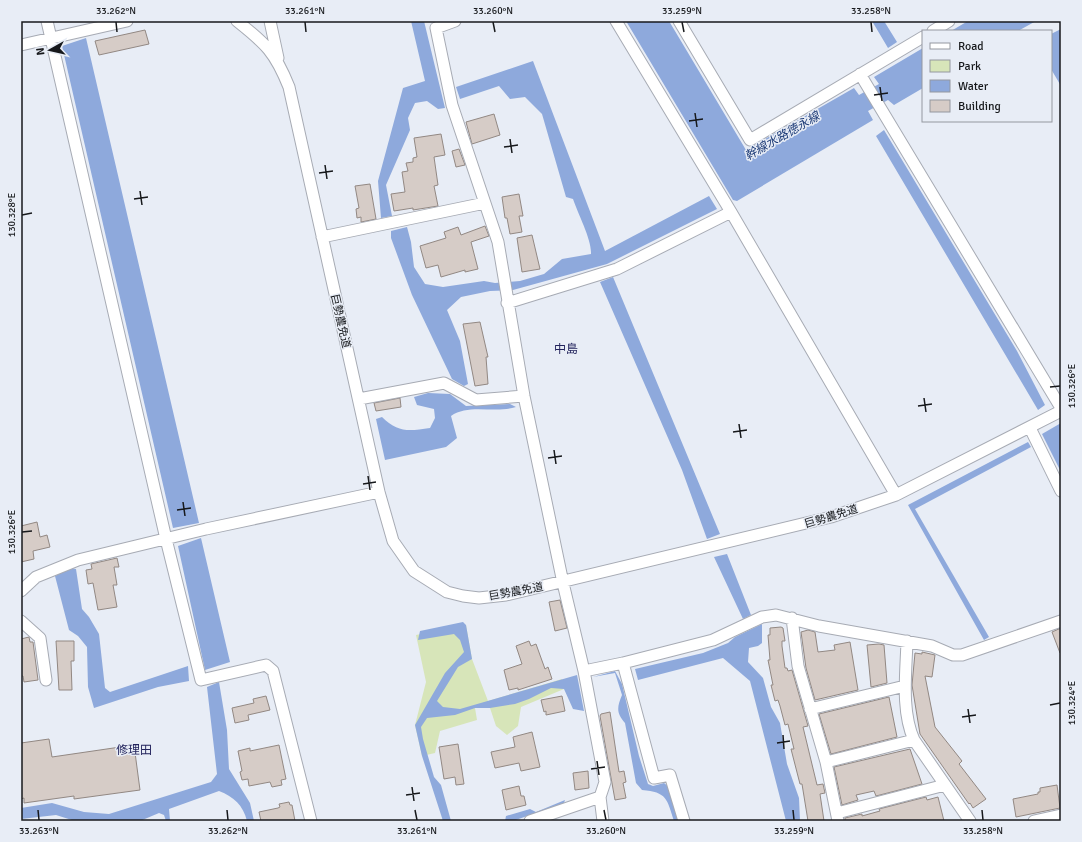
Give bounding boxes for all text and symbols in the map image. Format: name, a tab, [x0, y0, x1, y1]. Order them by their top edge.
text: 33.262°N	[96, 5, 136, 17]
text: 33.261°N	[285, 5, 325, 17]
text: 33.260°N	[473, 5, 513, 17]
text: 33.259°N	[662, 5, 702, 17]
text: 33.258°N	[851, 5, 891, 17]
north arrow	[30, 30, 70, 70]
legend	[922, 30, 1052, 122]
text: Road	[958, 39, 984, 54]
text: N	[34, 47, 48, 56]
text: Park	[958, 59, 981, 74]
text: Water	[958, 79, 989, 94]
text: Building	[958, 99, 1001, 114]
water label: 幹線水路徳永線	[742, 108, 824, 164]
text: 130.328°E	[6, 192, 18, 237]
street label: 巨勢農免道	[328, 293, 353, 349]
district label: 中島	[554, 342, 578, 357]
text: 130.326°E	[1066, 363, 1078, 408]
street label: 巨勢農免道	[803, 502, 859, 531]
text: 130.326°E	[6, 509, 18, 554]
street label: 巨勢農免道	[488, 580, 544, 603]
text: 130.324°E	[1066, 680, 1078, 725]
district label: 修理田	[116, 743, 152, 758]
text: 33.263°N	[19, 825, 59, 837]
text: 33.262°N	[208, 825, 248, 837]
text: 33.261°N	[397, 825, 437, 837]
text: 33.260°N	[586, 825, 626, 837]
text: 33.259°N	[774, 825, 814, 837]
text: 33.258°N	[963, 825, 1003, 837]

